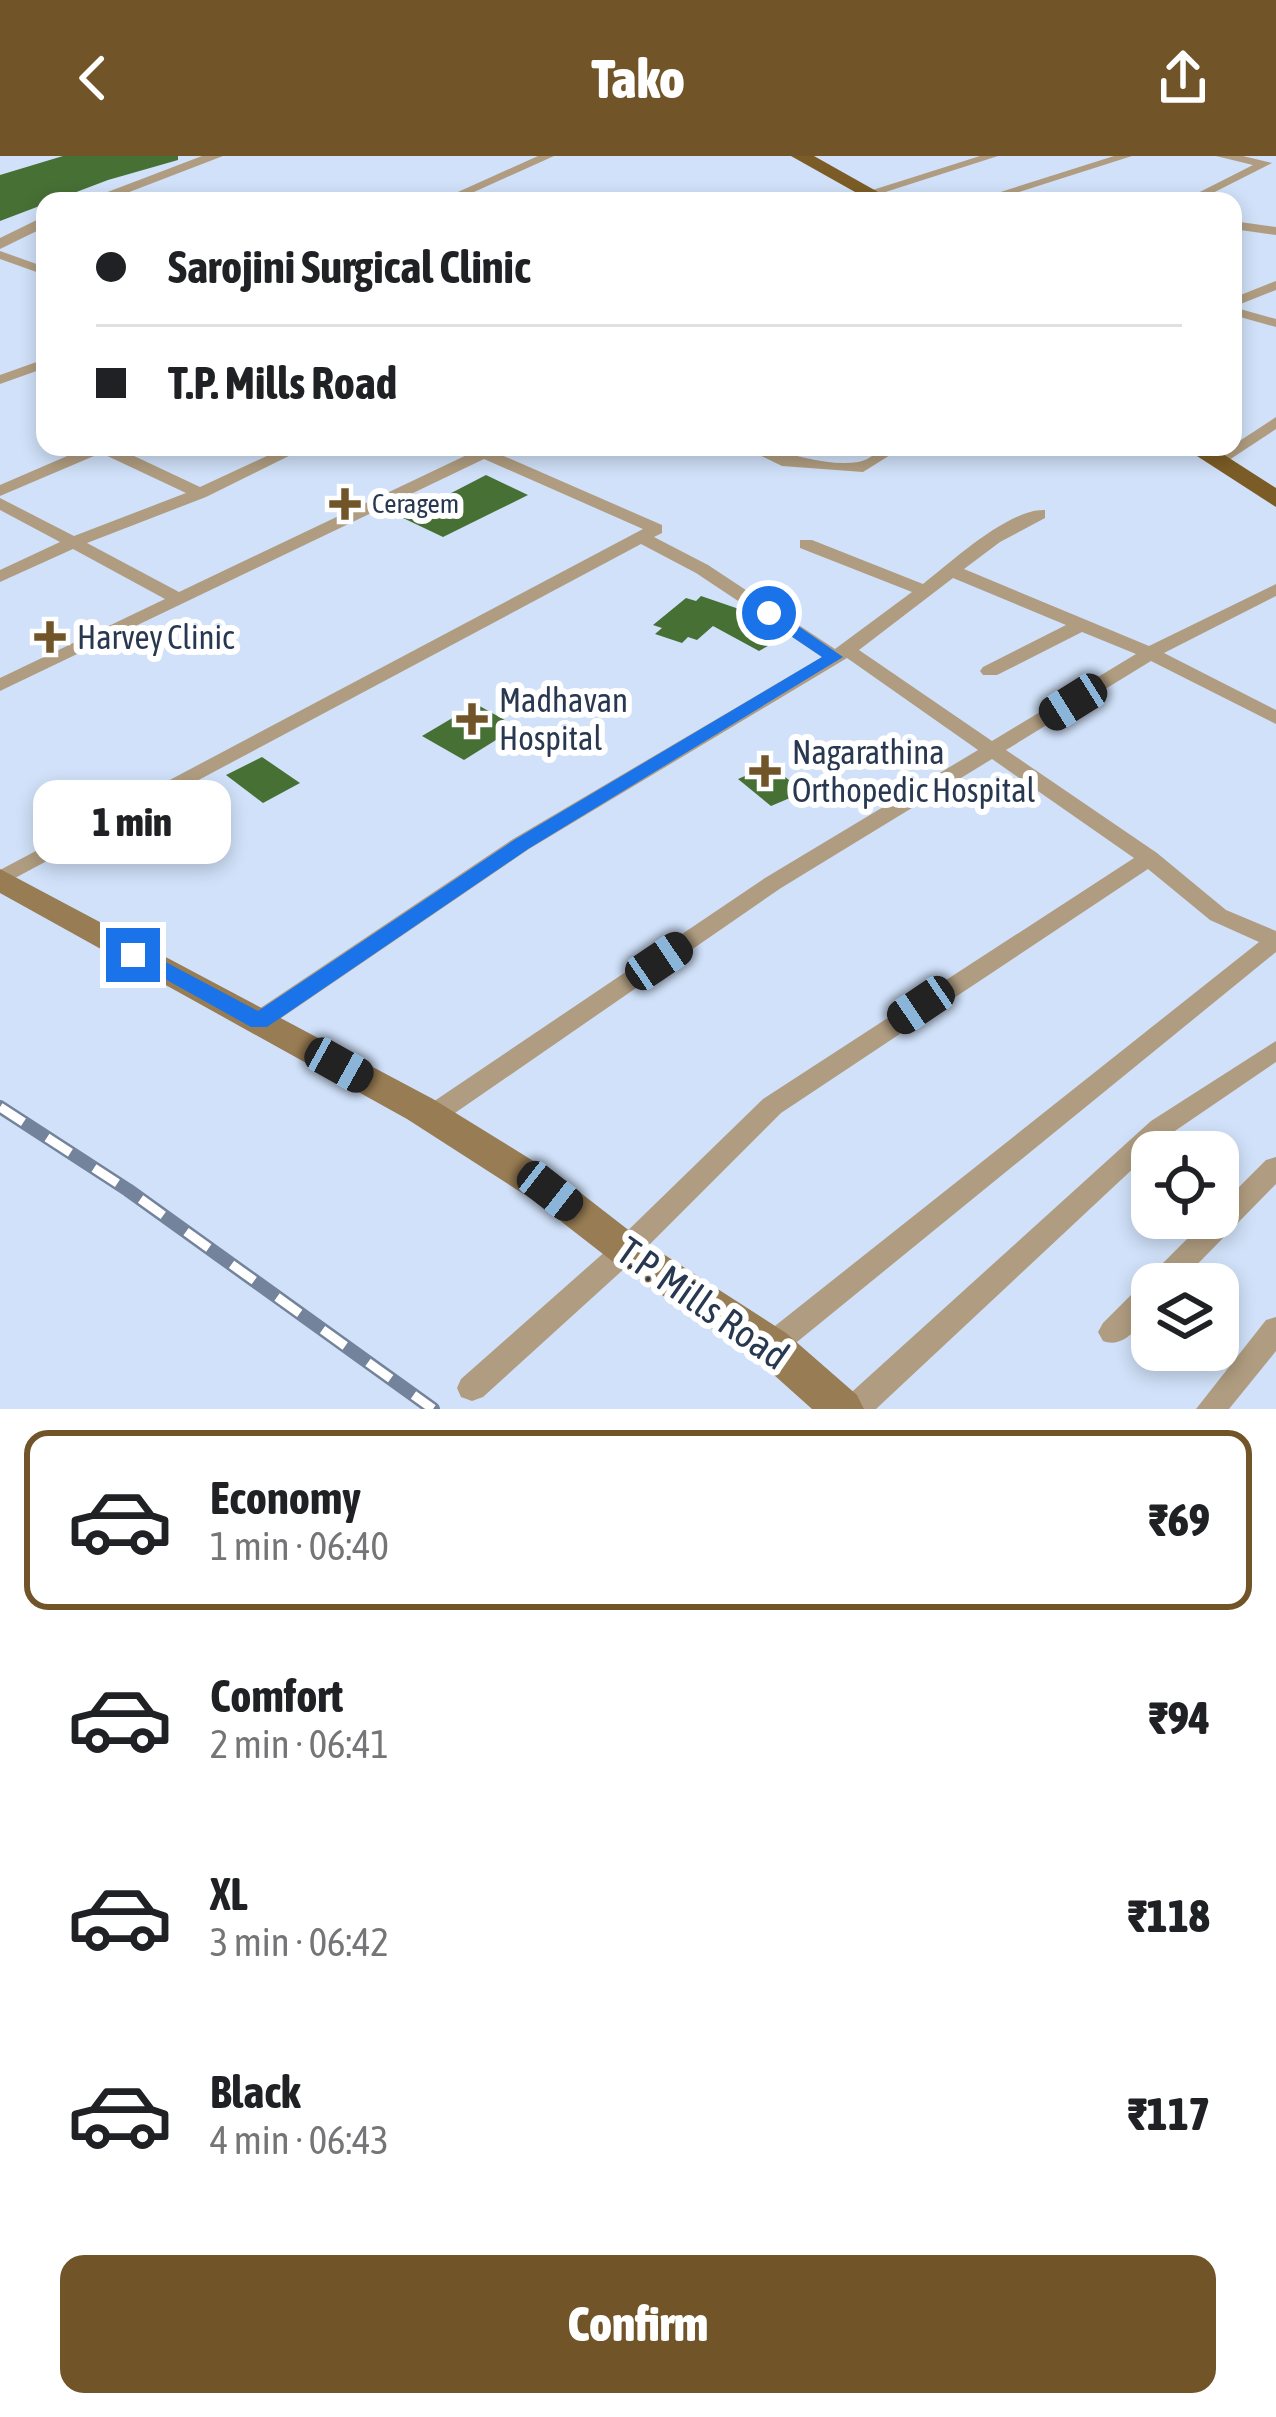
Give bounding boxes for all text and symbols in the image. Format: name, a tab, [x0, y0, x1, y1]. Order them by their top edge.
icon: back	[60, 45, 126, 111]
icon: share	[1150, 45, 1216, 111]
text: Tako	[591, 48, 685, 109]
text: Sarojini Surgical Clinic	[168, 241, 531, 293]
text: T.P. Mills Road	[168, 357, 397, 409]
marker: Ceragem	[329, 488, 361, 520]
place label: Ceragem	[372, 488, 459, 519]
route start	[742, 586, 796, 640]
place label: Harvey Clinic	[77, 618, 235, 656]
marker: Harvey Clinic	[34, 621, 66, 653]
car	[1033, 668, 1113, 736]
place label: Madhavan Hospital	[499, 681, 628, 757]
marker: Madhavan Hospital	[456, 703, 488, 735]
place label: Nagarathina Orthopedic Hospital	[792, 733, 1036, 809]
marker: Nagarathina Orthopedic Hospital	[749, 755, 781, 787]
callout: 1 min	[34, 781, 232, 865]
text: 1 min	[92, 800, 172, 844]
car	[619, 926, 699, 996]
route end	[106, 928, 160, 982]
car	[881, 970, 961, 1040]
car	[299, 1032, 379, 1098]
map controls	[1131, 1131, 1239, 1371]
button: locate	[1131, 1131, 1239, 1239]
car	[511, 1155, 589, 1227]
street label: T.P. Mills Road	[609, 1228, 797, 1378]
button: layers	[1131, 1263, 1239, 1371]
icon: car	[66, 1466, 174, 1574]
text: Economy	[210, 1472, 361, 1524]
text: ₹69	[1148, 1494, 1210, 1546]
text: 1 min · 06:40	[210, 1524, 389, 1568]
icon: car	[66, 1664, 174, 1772]
text: Comfort	[210, 1670, 343, 1722]
text: ₹94	[1148, 1692, 1210, 1744]
text: 2 min · 06:41	[210, 1722, 389, 1766]
icon: car	[66, 1862, 174, 1970]
text: XL	[210, 1868, 248, 1920]
text: ₹118	[1127, 1890, 1210, 1942]
text: 3 min · 06:42	[210, 1920, 389, 1964]
icon: car	[66, 2060, 174, 2168]
text: Black	[210, 2066, 301, 2118]
text: ₹117	[1127, 2088, 1210, 2140]
text: 4 min · 06:43	[210, 2118, 389, 2162]
button: Confirm	[60, 2255, 1216, 2393]

